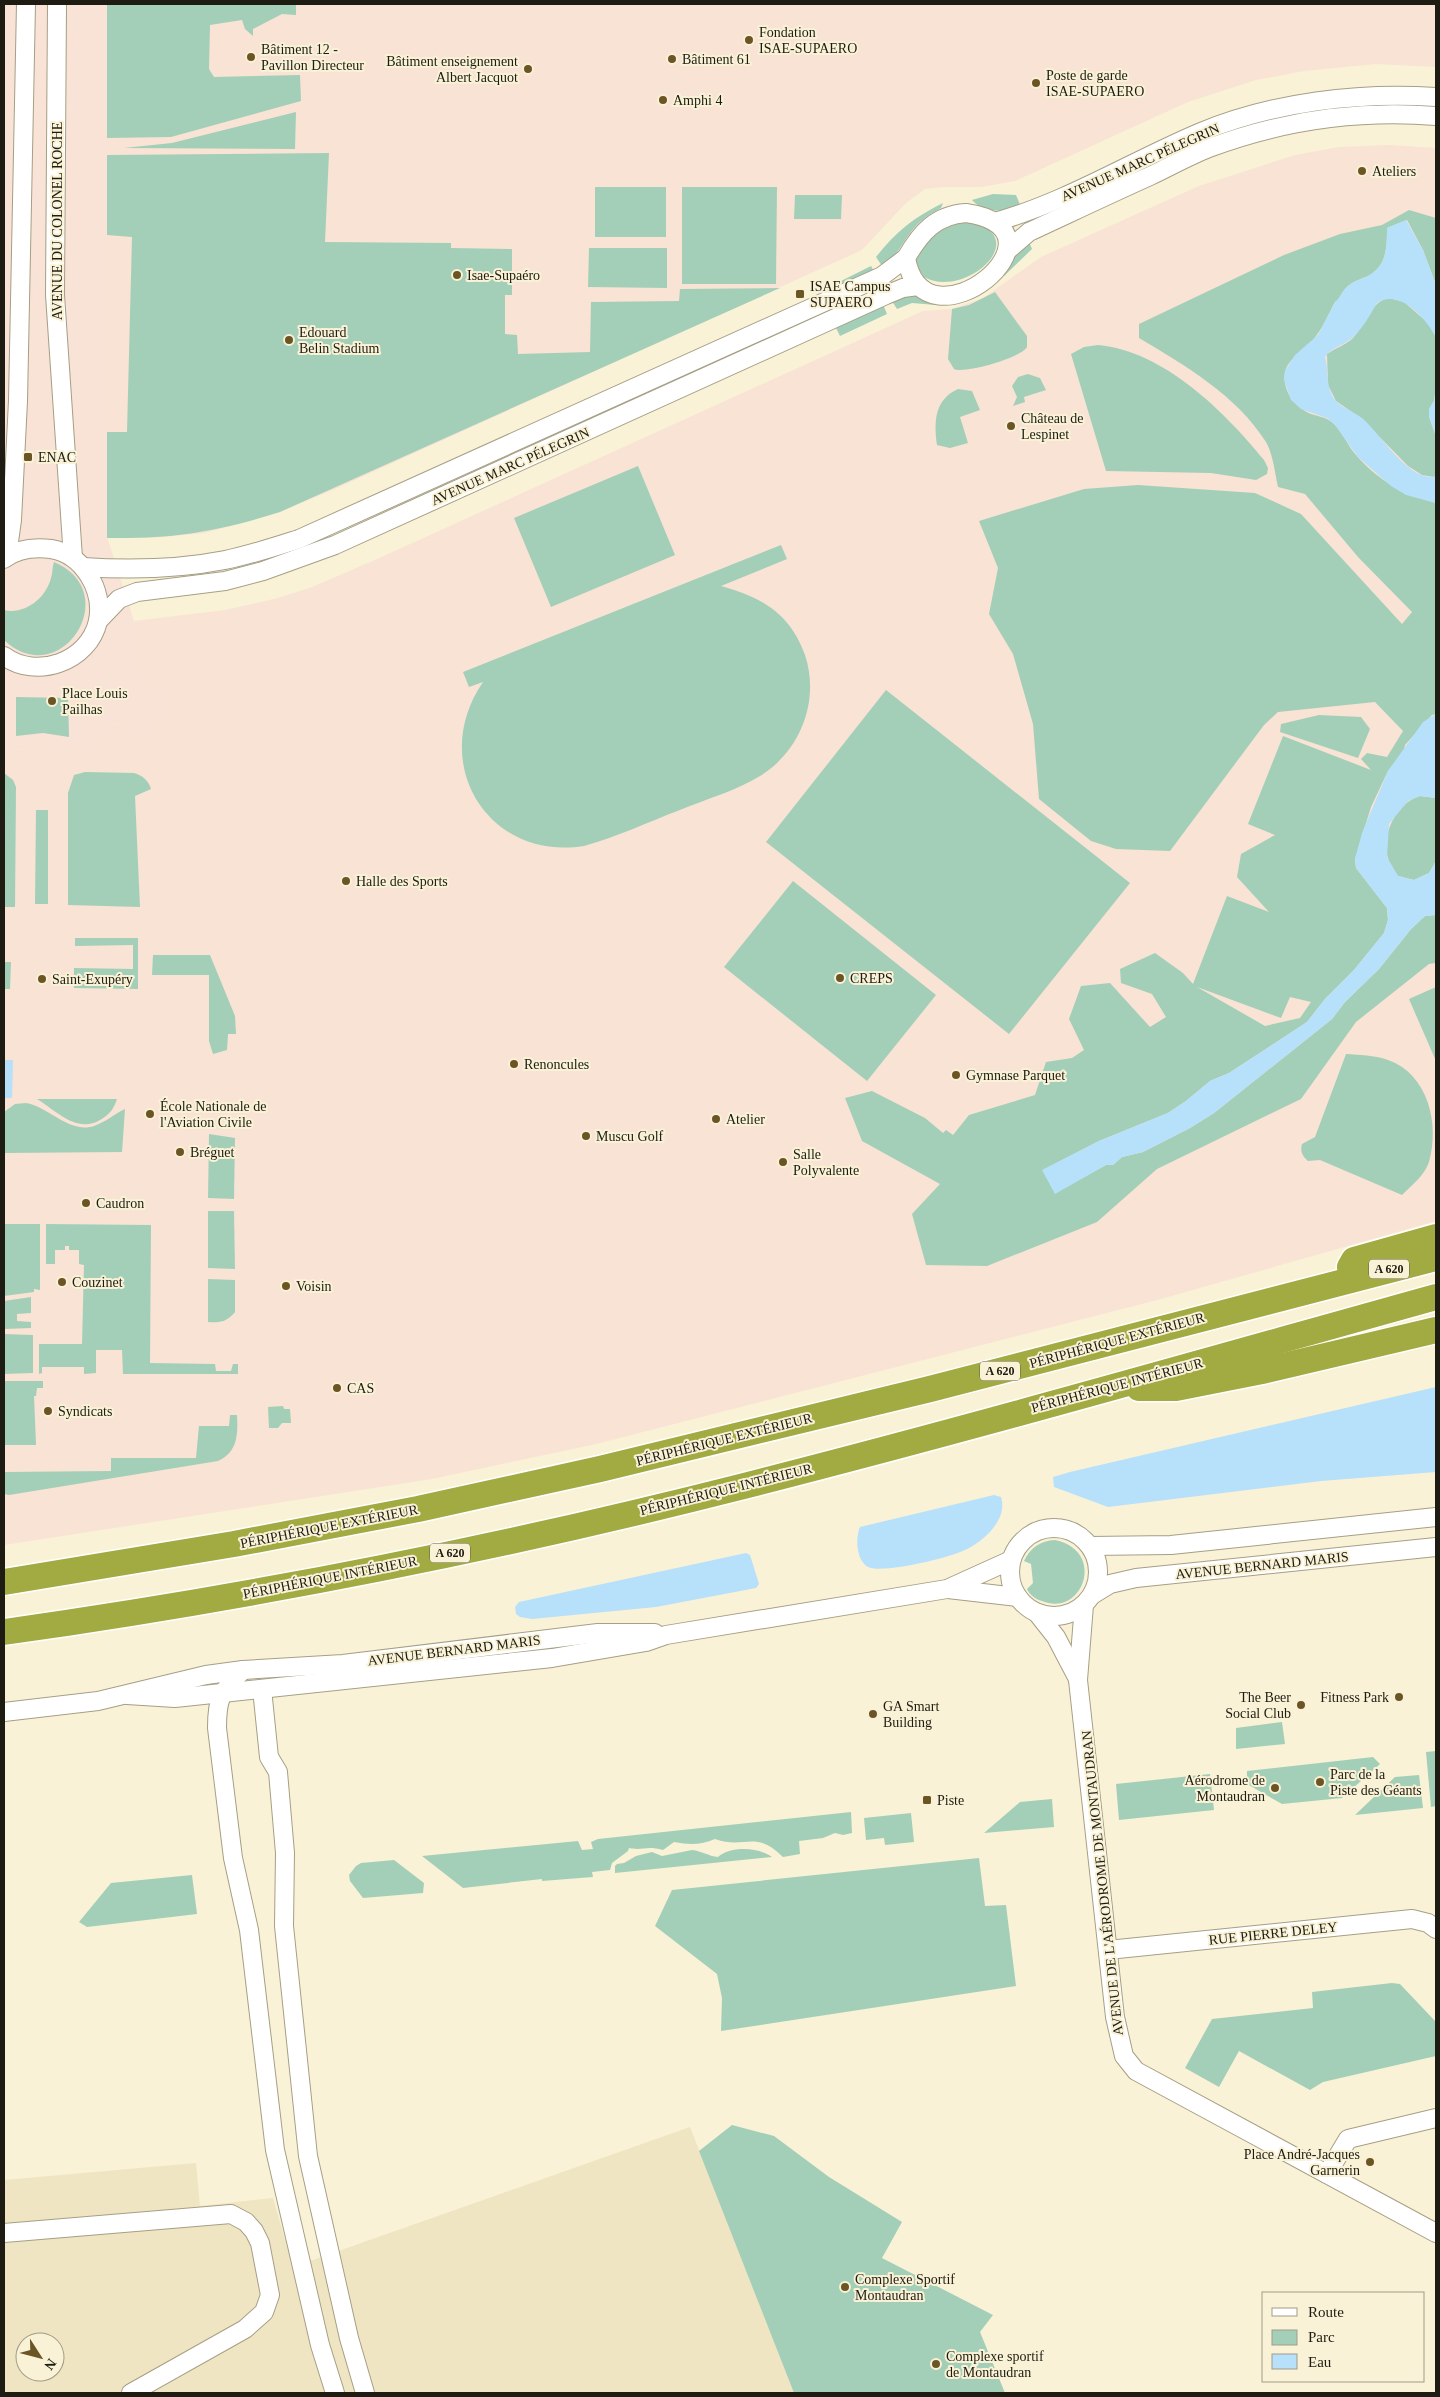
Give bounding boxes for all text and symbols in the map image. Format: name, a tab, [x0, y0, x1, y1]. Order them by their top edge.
place label: Fondation ISAE-SUPAERO	[759, 25, 857, 56]
marker: Fondation ISAE-SUPAERO	[743, 34, 755, 46]
place label: Bâtiment 12 - Pavillon Directeur	[261, 42, 364, 73]
marker: Bâtiment 12 - Pavillon Directeur	[245, 51, 257, 63]
place label: Bâtiment 61	[682, 52, 751, 67]
marker: Bâtiment 61	[666, 53, 678, 65]
place label: Bâtiment enseignement Albert Jacquot	[386, 54, 518, 85]
marker: Bâtiment enseignement Albert Jacquot	[522, 63, 534, 75]
place label: Poste de garde ISAE-SUPAERO	[1046, 68, 1144, 99]
marker: Poste de garde ISAE-SUPAERO	[1030, 77, 1042, 89]
place label: Amphi 4	[673, 93, 722, 108]
marker: Amphi 4	[657, 94, 669, 106]
street label: AVENUE MARC PÉLEGRIN	[1058, 120, 1222, 204]
street label: AVENUE DU COLONEL ROCHE	[50, 122, 65, 320]
place label: Ateliers	[1372, 164, 1416, 179]
marker: Ateliers	[1356, 165, 1368, 177]
place label: Isae-Supaéro	[467, 268, 540, 283]
marker: Isae-Supaéro	[451, 269, 463, 281]
place label: ISAE Campus SUPAERO	[810, 279, 891, 310]
marker: ISAE Campus SUPAERO	[794, 288, 806, 300]
place label: Edouard Belin Stadium	[299, 325, 380, 356]
marker: Edouard Belin Stadium	[283, 334, 295, 346]
place label: Château de Lespinet	[1021, 411, 1084, 442]
marker: Château de Lespinet	[1005, 420, 1017, 432]
street label: AVENUE MARC PÉLEGRIN	[428, 424, 592, 508]
place label: ENAC	[38, 450, 76, 465]
marker: ENAC	[22, 451, 34, 463]
place label: Place Louis Pailhas	[62, 686, 128, 717]
marker: Place Louis Pailhas	[46, 695, 58, 707]
place label: Halle des Sports	[356, 874, 448, 889]
marker: Halle des Sports	[340, 875, 352, 887]
place label: CREPS	[850, 971, 893, 986]
place label: Saint-Exupéry	[52, 972, 133, 987]
marker: CREPS	[834, 972, 846, 984]
marker: Saint-Exupéry	[36, 973, 48, 985]
place label: Renoncules	[524, 1057, 589, 1072]
marker: Renoncules	[508, 1058, 520, 1070]
place label: Gymnase Parquet	[966, 1068, 1065, 1083]
marker: Gymnase Parquet	[950, 1069, 962, 1081]
place label: École Nationale de l'Aviation Civile	[160, 1098, 267, 1130]
marker: École Nationale de l'Aviation Civile	[144, 1108, 156, 1120]
place label: Atelier	[726, 1112, 765, 1127]
marker: Atelier	[710, 1113, 722, 1125]
place label: Muscu Golf	[596, 1129, 664, 1144]
marker: Muscu Golf	[580, 1130, 592, 1142]
place label: Bréguet	[190, 1145, 234, 1160]
marker: Bréguet	[174, 1146, 186, 1158]
place label: Salle Polyvalente	[793, 1147, 859, 1178]
marker: Salle Polyvalente	[777, 1156, 789, 1168]
place label: Caudron	[96, 1196, 144, 1211]
marker: Caudron	[80, 1197, 92, 1209]
road number: A 620	[1369, 1260, 1409, 1278]
place label: Couzinet	[72, 1275, 123, 1290]
marker: Couzinet	[56, 1276, 68, 1288]
place label: Voisin	[296, 1279, 332, 1294]
marker: Voisin	[280, 1280, 292, 1292]
street label: PÉRIPHÉRIQUE EXTÉRIEUR	[1028, 1309, 1207, 1371]
street label: PÉRIPHÉRIQUE INTÉRIEUR	[1029, 1354, 1205, 1416]
road number: A 620	[980, 1362, 1020, 1380]
place label: CAS	[347, 1381, 374, 1396]
marker: CAS	[331, 1382, 343, 1394]
place label: Syndicats	[58, 1404, 112, 1419]
marker: Syndicats	[42, 1405, 54, 1417]
street label: PÉRIPHÉRIQUE EXTÉRIEUR	[634, 1409, 814, 1469]
street label: PÉRIPHÉRIQUE INTÉRIEUR	[638, 1460, 814, 1518]
street label: PÉRIPHÉRIQUE EXTÉRIEUR	[239, 1501, 420, 1551]
road number: A 620	[430, 1544, 470, 1562]
street label: AVENUE BERNARD MARIS	[1175, 1549, 1349, 1582]
street label: PÉRIPHÉRIQUE INTÉRIEUR	[242, 1552, 419, 1602]
street label: AVENUE BERNARD MARIS	[367, 1632, 541, 1669]
place label: The Beer Social Club	[1225, 1690, 1291, 1721]
place label: Fitness Park	[1320, 1690, 1389, 1705]
marker: Fitness Park	[1393, 1691, 1405, 1703]
place label: GA Smart Building	[883, 1699, 940, 1730]
marker: The Beer Social Club	[1295, 1699, 1307, 1711]
marker: GA Smart Building	[867, 1708, 879, 1720]
street label: AVENUE DE L'AÉRODROME DE MONTAUDRAN	[1078, 1730, 1126, 2036]
place label: Parc de la Piste des Géants	[1330, 1767, 1422, 1798]
place label: Aérodrome de Montaudran	[1185, 1773, 1265, 1804]
marker: Parc de la Piste des Géants	[1314, 1776, 1326, 1788]
marker: Aérodrome de Montaudran	[1269, 1782, 1281, 1794]
place label: Piste	[937, 1793, 964, 1808]
marker: Piste	[921, 1794, 933, 1806]
street label: RUE PIERRE DELEY	[1208, 1919, 1338, 1948]
place label: Place André-Jacques Garnerin	[1244, 2147, 1360, 2178]
marker: Place André-Jacques Garnerin	[1364, 2156, 1376, 2168]
place label: Complexe Sportif Montaudran	[855, 2272, 955, 2303]
marker: Complexe Sportif Montaudran	[839, 2281, 851, 2293]
legend	[1262, 2292, 1425, 2382]
text: Route	[1308, 2304, 1344, 2320]
text: Parc	[1308, 2329, 1335, 2345]
north arrow	[15, 2332, 65, 2382]
place label: Complexe sportif de Montaudran	[946, 2349, 1044, 2380]
text: Eau	[1308, 2354, 1332, 2370]
text: N	[41, 2356, 59, 2373]
marker: Complexe sportif de Montaudran	[930, 2358, 942, 2370]

